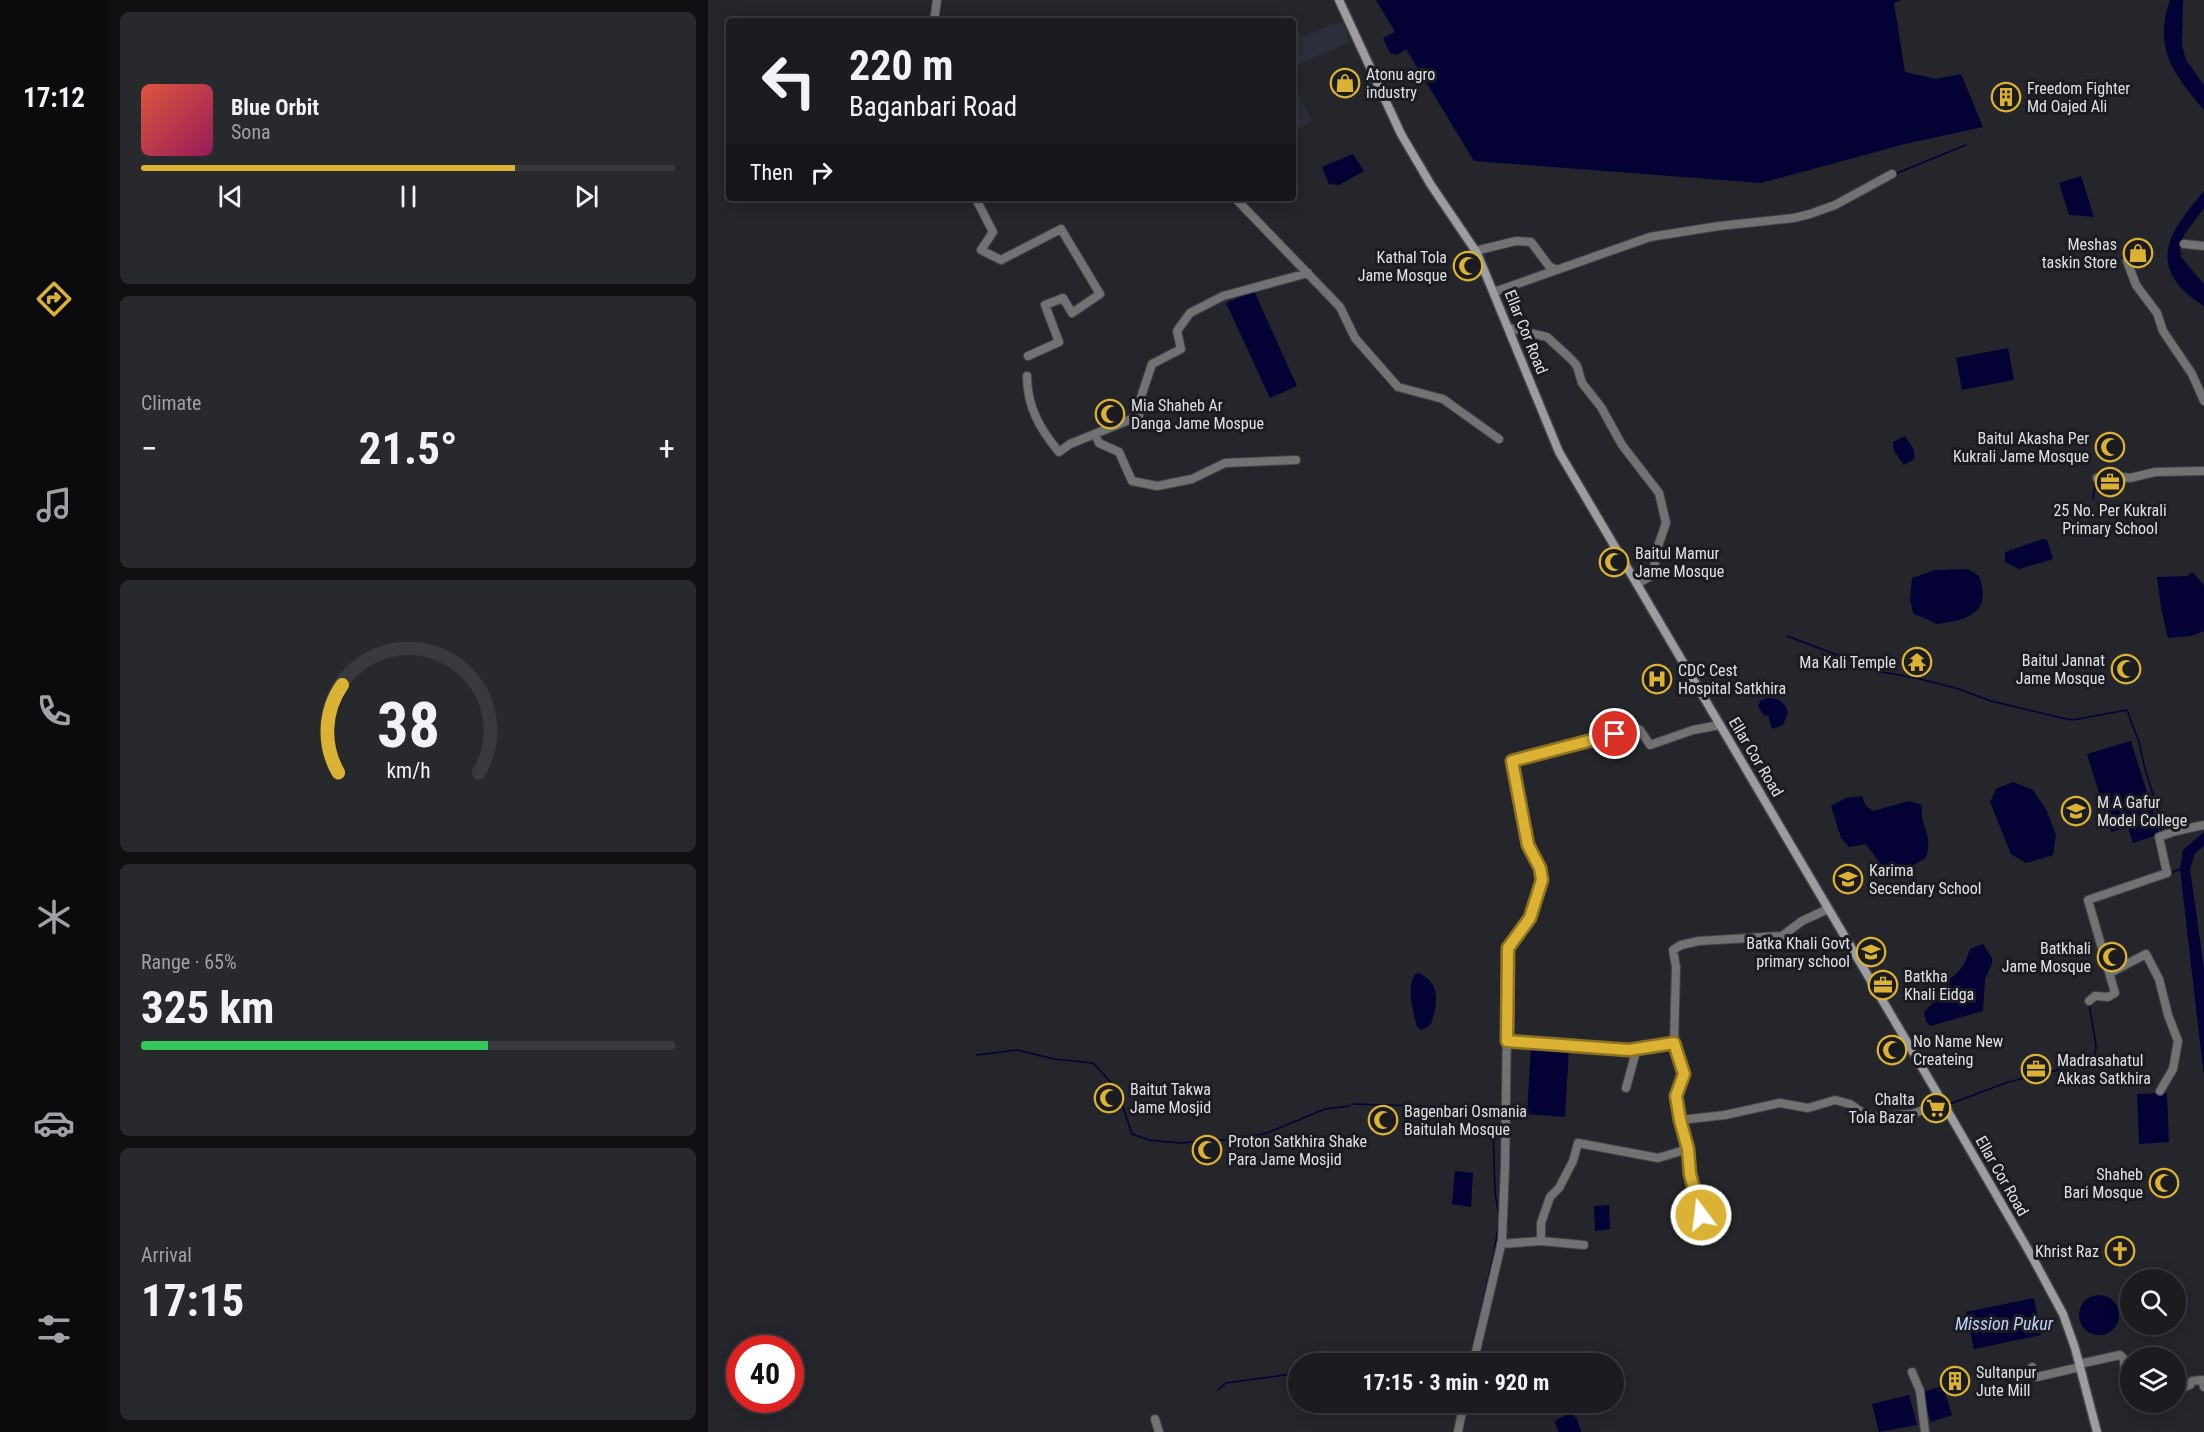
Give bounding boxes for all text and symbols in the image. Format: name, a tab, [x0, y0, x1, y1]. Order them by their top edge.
text: 220 m	[849, 41, 954, 90]
icon: left	[750, 42, 828, 120]
place label: Atonu agro industry	[1366, 65, 1435, 102]
shop icon: Atonu agro industry	[1329, 67, 1361, 99]
place label: Freedom Fighter Md Oajed Ali	[2027, 79, 2130, 116]
building icon: Freedom Fighter Md Oajed Ali	[1990, 81, 2022, 113]
text: 17:12	[23, 82, 85, 114]
text: Baganbari Road	[849, 91, 1017, 123]
text: Blue Orbit	[231, 95, 319, 120]
text: Sona	[231, 120, 271, 144]
icon: right	[805, 156, 838, 189]
text: Then	[750, 160, 793, 185]
icon: previous	[214, 180, 247, 213]
icon: pause	[392, 180, 425, 213]
icon: next	[570, 180, 603, 213]
place label: Meshas taskin Store	[2042, 235, 2117, 272]
shop icon: Meshas taskin Store	[2122, 237, 2154, 269]
place label: Kathal Tola Jame Mosque	[1358, 248, 1447, 285]
mosque icon: Kathal Tola Jame Mosque	[1452, 250, 1484, 282]
icon: directions	[33, 278, 75, 320]
street label: Ellar Cor Road	[1500, 287, 1552, 377]
text: Climate	[141, 391, 201, 415]
place label: Mia Shaheb Ar Danga Jame Mospue	[1131, 396, 1264, 433]
mosque icon: Mia Shaheb Ar Danga Jame Mospue	[1094, 398, 1126, 430]
text: 21.5°	[359, 422, 457, 475]
text: −	[141, 429, 158, 468]
text: +	[659, 429, 675, 468]
place label: Baitul Akasha Per Kukrali Jame Mosque	[1953, 429, 2089, 466]
mosque icon: Baitul Akasha Per Kukrali Jame Mosque	[2094, 431, 2126, 463]
office icon: 25 No. Per Kukrali Primary School	[2094, 466, 2126, 498]
icon: music	[33, 484, 75, 526]
place label: 25 No. Per Kukrali Primary School	[2053, 501, 2167, 538]
place label: Baitul Mamur Jame Mosque	[1635, 544, 1724, 581]
mosque icon: Baitul Mamur Jame Mosque	[1598, 546, 1630, 578]
temple icon: Ma Kali Temple	[1901, 646, 1933, 678]
place label: Baitul Jannat Jame Mosque	[2016, 651, 2105, 688]
place label: Ma Kali Temple	[1799, 653, 1896, 672]
mosque icon: Baitul Jannat Jame Mosque	[2110, 653, 2142, 685]
place label: CDC Cest Hospital Satkhira	[1678, 661, 1786, 698]
hospital icon: CDC Cest Hospital Satkhira	[1641, 663, 1673, 695]
text: 38	[376, 689, 440, 762]
icon: phone	[33, 690, 75, 732]
pin	[1589, 708, 1640, 759]
street label: Ellar Cor Road	[1725, 714, 1787, 800]
icon: arrive	[1598, 717, 1631, 750]
text: km/h	[386, 758, 430, 783]
place label: M A Gafur Model College	[2097, 793, 2187, 830]
school or university icon: M A Gafur Model College	[2060, 795, 2092, 827]
place label: Karima Secendary School	[1869, 861, 1982, 898]
school or university icon: Karima Secendary School	[1832, 863, 1864, 895]
icon: climate	[33, 896, 75, 938]
place label: Batka Khali Govt primary school	[1746, 934, 1850, 971]
school or university icon: Batka Khali Govt primary school	[1855, 936, 1887, 968]
place label: Batkhali Jame Mosque	[2002, 939, 2091, 976]
mosque icon: Batkhali Jame Mosque	[2096, 941, 2128, 973]
text: Range · 65%	[141, 950, 237, 974]
place label: Batkha Khali Eidga	[1904, 967, 1974, 1004]
office icon: Batkha Khali Eidga	[1867, 969, 1899, 1001]
text: 325 km	[141, 981, 274, 1034]
place label: No Name New Createing	[1913, 1032, 2003, 1069]
mosque icon: No Name New Createing	[1876, 1034, 1908, 1066]
place label: Madrasahatul Akkas Satkhira	[2057, 1051, 2151, 1088]
office icon: Madrasahatul Akkas Satkhira	[2020, 1053, 2052, 1085]
place label: Baitut Takwa Jame Mosjid	[1130, 1080, 1211, 1117]
mosque icon: Baitut Takwa Jame Mosjid	[1093, 1082, 1125, 1114]
place label: Chalta Tola Bazar	[1848, 1090, 1915, 1127]
supermarket icon: Chalta Tola Bazar	[1920, 1092, 1952, 1124]
icon: car	[33, 1102, 75, 1144]
place label: Bagenbari Osmania Baitulah Mosque	[1404, 1102, 1527, 1139]
mosque icon: Bagenbari Osmania Baitulah Mosque	[1367, 1104, 1399, 1136]
place label: Proton Satkhira Shake Para Jame Mosjid	[1228, 1132, 1367, 1169]
street label: Ellar Cor Road	[1971, 1133, 2033, 1219]
mosque icon: Proton Satkhira Shake Para Jame Mosjid	[1191, 1134, 1223, 1166]
place label: Shaheb Bari Mosque	[2064, 1165, 2143, 1202]
mosque icon: Shaheb Bari Mosque	[2148, 1167, 2180, 1199]
position arrow	[1669, 1183, 1733, 1247]
church icon: Khrist Raz	[2104, 1235, 2136, 1267]
place label: Khrist Raz	[2035, 1242, 2099, 1261]
text: Arrival	[141, 1243, 192, 1267]
map controls	[2120, 1269, 2186, 1413]
button: search	[2120, 1269, 2186, 1335]
text: 17:15	[141, 1274, 244, 1327]
icon: filters	[33, 1308, 75, 1350]
water label: Mission Pukur	[1955, 1313, 2054, 1334]
speed limit sign: 40	[726, 1335, 804, 1413]
button: layers	[2120, 1347, 2186, 1413]
place label: Sultanpur Jute Mill	[1976, 1363, 2036, 1400]
building icon: Sultanpur Jute Mill	[1939, 1365, 1971, 1397]
text: 17:15 · 3 min · 920 m	[1363, 1370, 1549, 1395]

